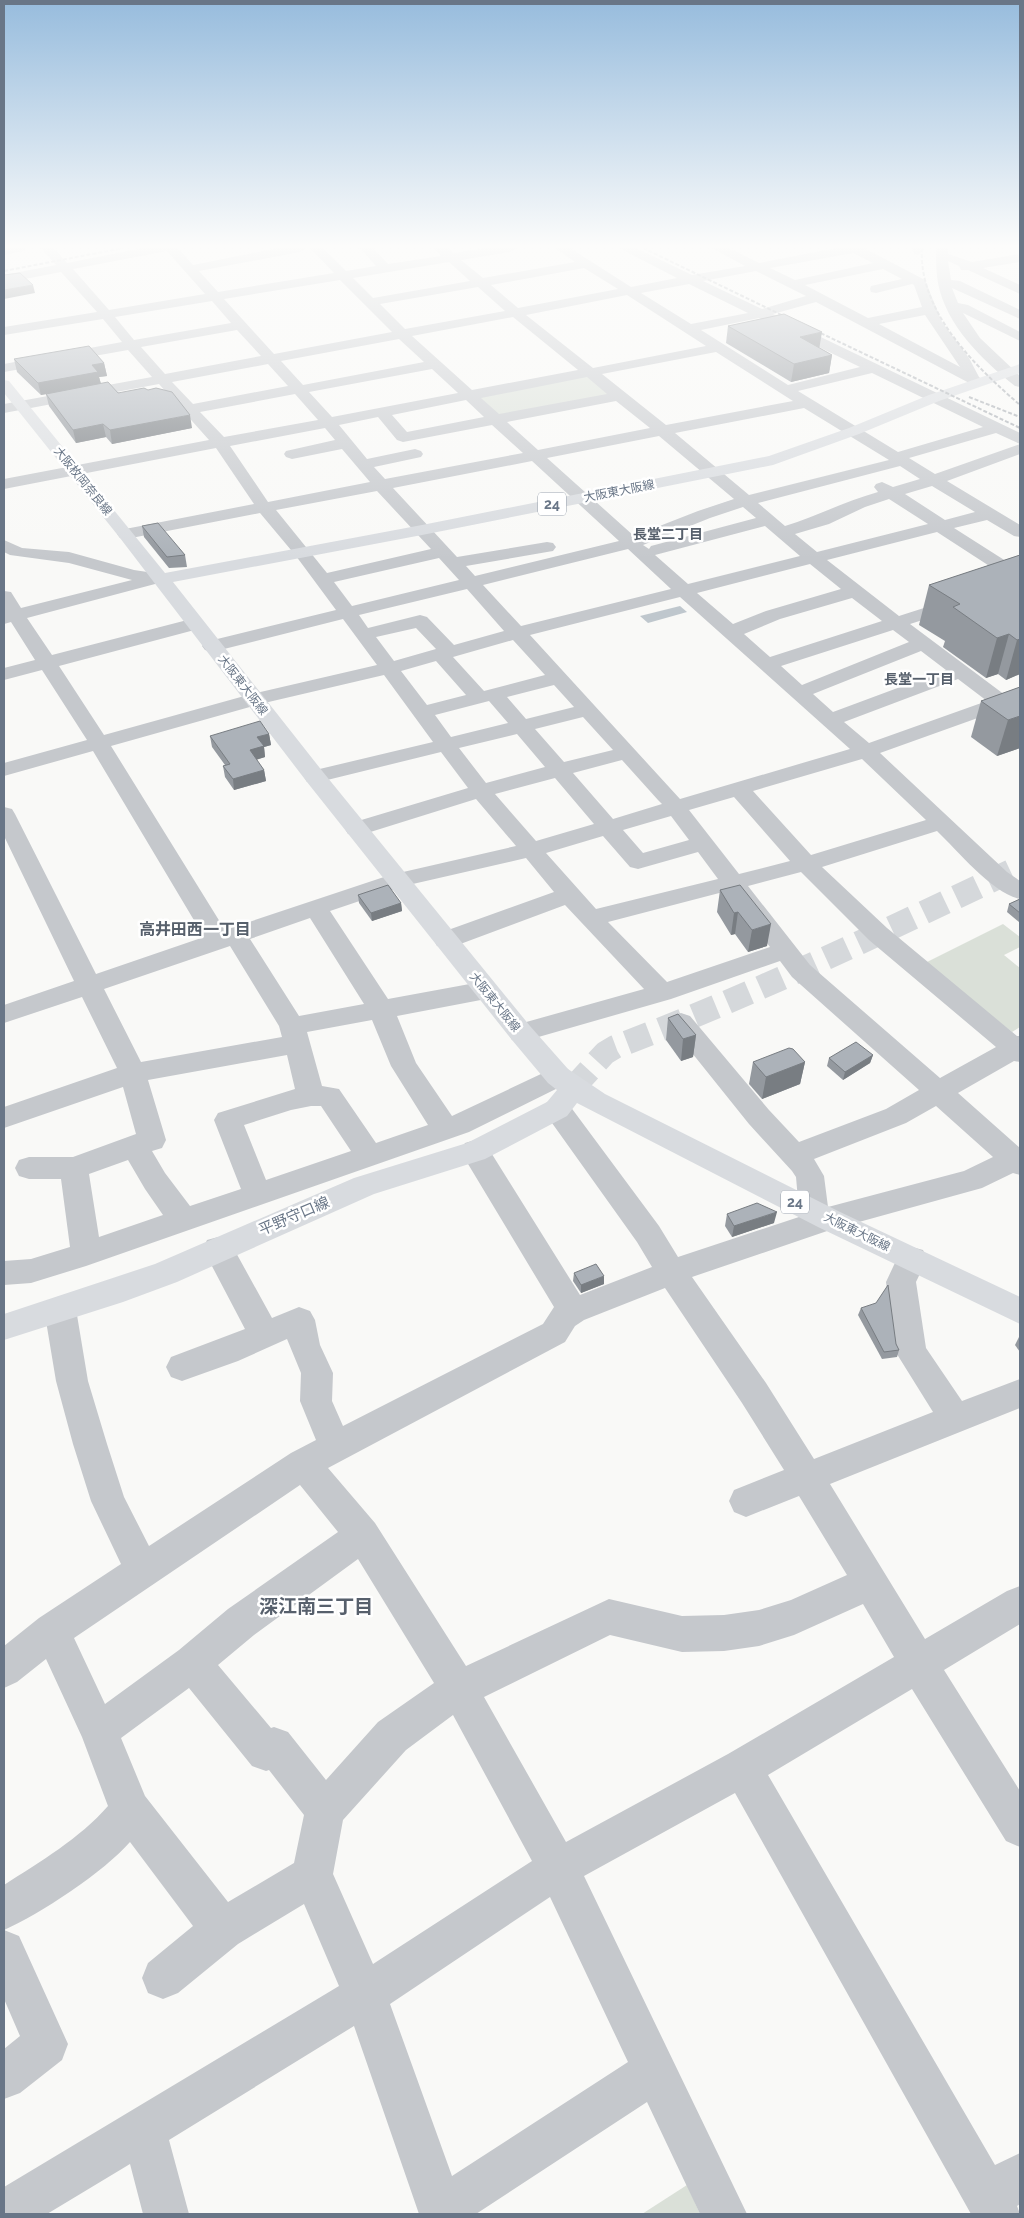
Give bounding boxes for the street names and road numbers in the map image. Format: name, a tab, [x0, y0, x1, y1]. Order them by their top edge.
street label: 大阪枚岡奈良線	[51, 444, 115, 518]
street label: 大阪東大阪線	[582, 477, 656, 505]
road number: 24	[538, 492, 566, 516]
street label: 大阪東大阪線	[215, 652, 271, 718]
street label: 大阪東大阪線	[467, 970, 523, 1034]
road number: 24	[781, 1190, 809, 1214]
street label: 平野守口線	[256, 1193, 332, 1239]
street label: 大阪東大阪線	[822, 1210, 892, 1254]

